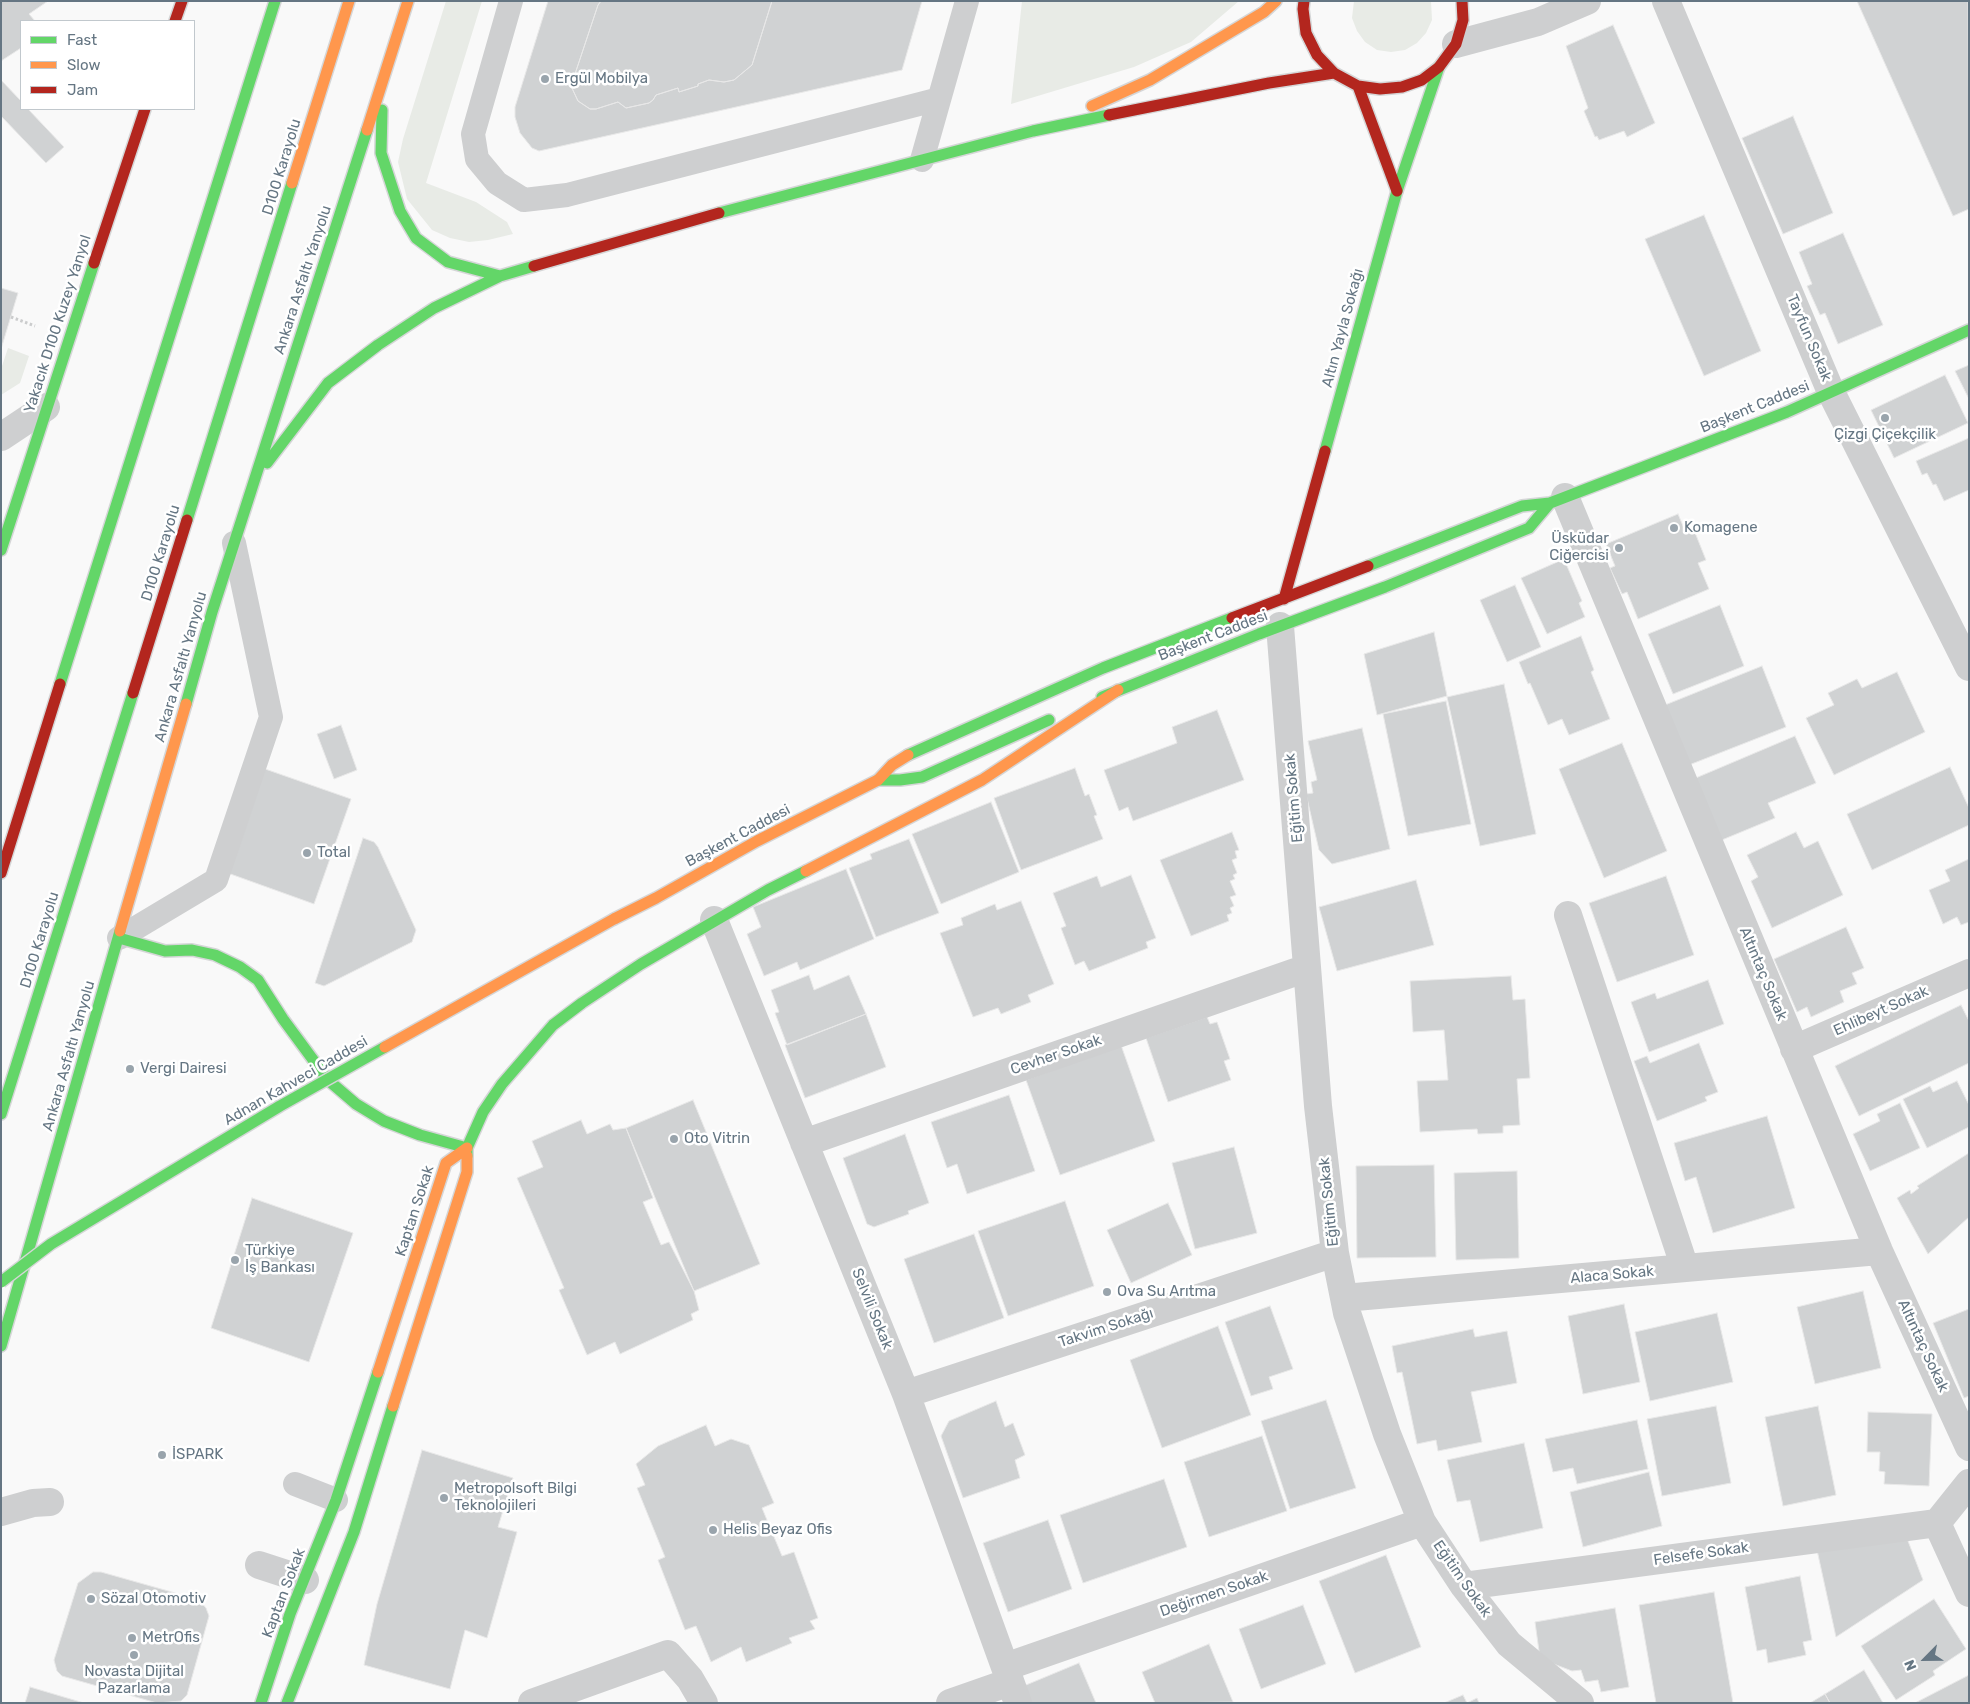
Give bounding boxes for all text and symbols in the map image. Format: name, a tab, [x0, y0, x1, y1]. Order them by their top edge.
legend	[20, 20, 195, 110]
text: Fast	[67, 31, 97, 49]
text: Slow	[67, 56, 100, 74]
place label: Ergül Mobilya	[555, 70, 648, 88]
marker: Ergül Mobilya	[539, 73, 551, 85]
text: Jam	[67, 81, 98, 99]
street label: D100 Karayolu	[259, 117, 305, 217]
street label: Ankara Asfaltı Yanyolu	[270, 203, 336, 357]
street label: Yakacık D100 Kuzey Yanyol	[21, 233, 95, 415]
street label: Altın Yayla Sokağı	[1318, 266, 1368, 390]
street label: Tayfun Sokak	[1783, 292, 1835, 384]
street label: Başkent Caddesi	[1698, 377, 1812, 437]
marker: Çizgi Çiçekçilik	[1879, 412, 1891, 424]
place label: Çizgi Çiçekçilik	[1834, 426, 1936, 444]
street label: D100 Karayolu	[138, 503, 184, 603]
place label: Komagene	[1684, 519, 1758, 537]
marker: Komagene	[1668, 522, 1680, 534]
place label: Üsküdar Ciğercisi	[1549, 530, 1609, 565]
marker: Üsküdar Ciğercisi	[1613, 542, 1625, 554]
street label: Ankara Asfaltı Yanyolu	[151, 590, 211, 744]
street label: Başkent Caddesi	[1156, 607, 1270, 665]
street label: Eğitim Sokak	[1281, 753, 1307, 843]
street label: Başkent Caddesi	[683, 801, 793, 871]
place label: Total	[317, 844, 351, 862]
marker: Total	[301, 847, 313, 859]
street label: D100 Karayolu	[17, 890, 63, 990]
street label: Altıntaç Sokak	[1735, 925, 1791, 1023]
street label: Ankara Asfaltı Yanyolu	[39, 979, 99, 1133]
street label: Ehlibeyt Sokak	[1831, 982, 1931, 1040]
street label: Cevher Sokak	[1008, 1031, 1104, 1079]
street label: Adnan Kahveci Caddesi	[221, 1032, 371, 1130]
place label: Vergi Dairesi	[140, 1060, 227, 1078]
marker: Vergi Dairesi	[124, 1063, 136, 1075]
place label: Oto Vitrin	[684, 1130, 750, 1148]
marker: Oto Vitrin	[668, 1133, 680, 1145]
street label: Eğitim Sokak	[1315, 1156, 1343, 1248]
street label: Kaptan Sokak	[392, 1163, 438, 1259]
place label: Türkiye İş Bankası	[245, 1242, 315, 1277]
marker: Türkiye İş Bankası	[229, 1254, 241, 1266]
street label: Alaca Sokak	[1569, 1262, 1655, 1288]
street label: Selvili Sokak	[848, 1266, 896, 1352]
place label: Ova Su Arıtma	[1117, 1283, 1216, 1301]
marker: Ova Su Arıtma	[1101, 1286, 1113, 1298]
street label: Altıntaç Sokak	[1894, 1297, 1952, 1395]
street label: Takvim Sokağı	[1056, 1304, 1156, 1352]
place label: İSPARK	[172, 1446, 223, 1464]
marker: İSPARK	[156, 1449, 168, 1461]
place label: Metropolsoft Bilgi Teknolojileri	[454, 1480, 577, 1515]
marker: Metropolsoft Bilgi Teknolojileri	[438, 1492, 450, 1504]
place label: Helis Beyaz Ofis	[723, 1521, 832, 1539]
marker: Helis Beyaz Ofis	[707, 1524, 719, 1536]
street label: Eğitim Sokak	[1429, 1537, 1495, 1621]
street label: Felsefe Sokak	[1652, 1538, 1750, 1570]
street label: Kaptan Sokak	[259, 1546, 309, 1640]
street label: Değirmen Sokak	[1158, 1567, 1270, 1621]
place label: Sözal Otomotiv	[101, 1590, 206, 1608]
marker: Sözal Otomotiv	[85, 1593, 97, 1605]
place label: MetrOfis	[142, 1629, 200, 1647]
marker: MetrOfis	[126, 1632, 138, 1644]
north arrow	[1900, 1634, 1950, 1684]
marker: Novasta Dijital Pazarlama	[128, 1649, 140, 1661]
text: N	[1901, 1657, 1921, 1673]
place label: Novasta Dijital Pazarlama	[84, 1663, 184, 1698]

